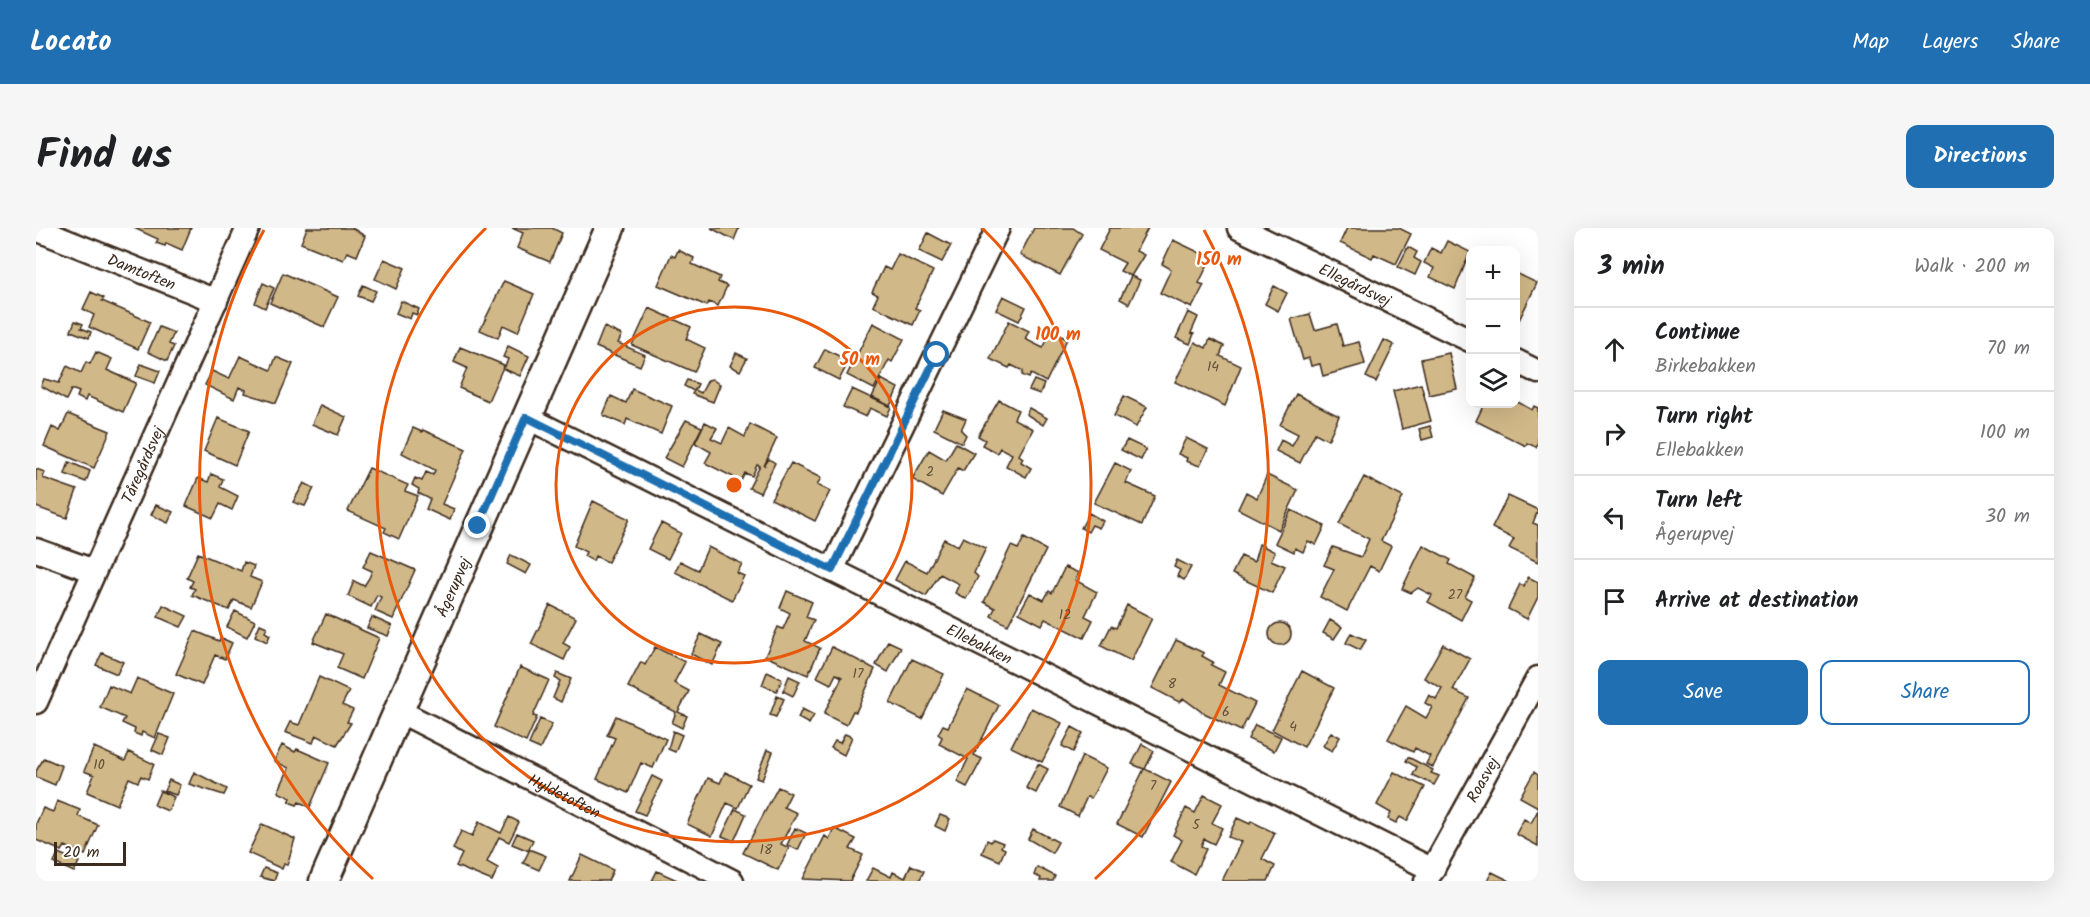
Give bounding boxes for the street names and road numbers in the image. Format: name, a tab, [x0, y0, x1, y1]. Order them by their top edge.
street label: Damtoften	[103, 248, 179, 298]
street label: Ellegårdsvej	[1314, 257, 1396, 314]
street label: Tåregårdsvej	[115, 422, 172, 508]
street label: Ågerupvej	[430, 553, 479, 622]
street label: Ellebakken	[942, 618, 1016, 672]
street label: Roasvej	[1461, 752, 1507, 808]
street label: Hyldetoften	[523, 768, 605, 826]

